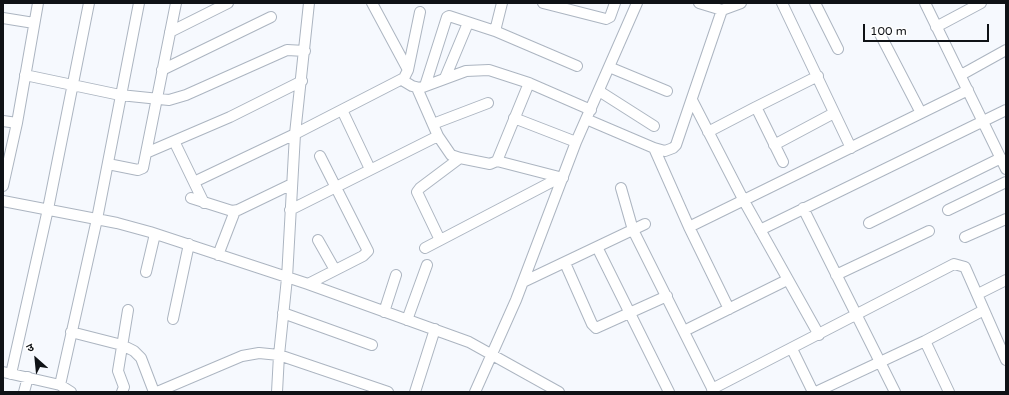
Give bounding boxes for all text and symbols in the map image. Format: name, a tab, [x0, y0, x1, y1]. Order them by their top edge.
scale bar	[865, 16, 991, 42]
text: 100 m	[870, 24, 907, 38]
north arrow	[16, 339, 56, 379]
text: उ	[25, 341, 36, 355]

